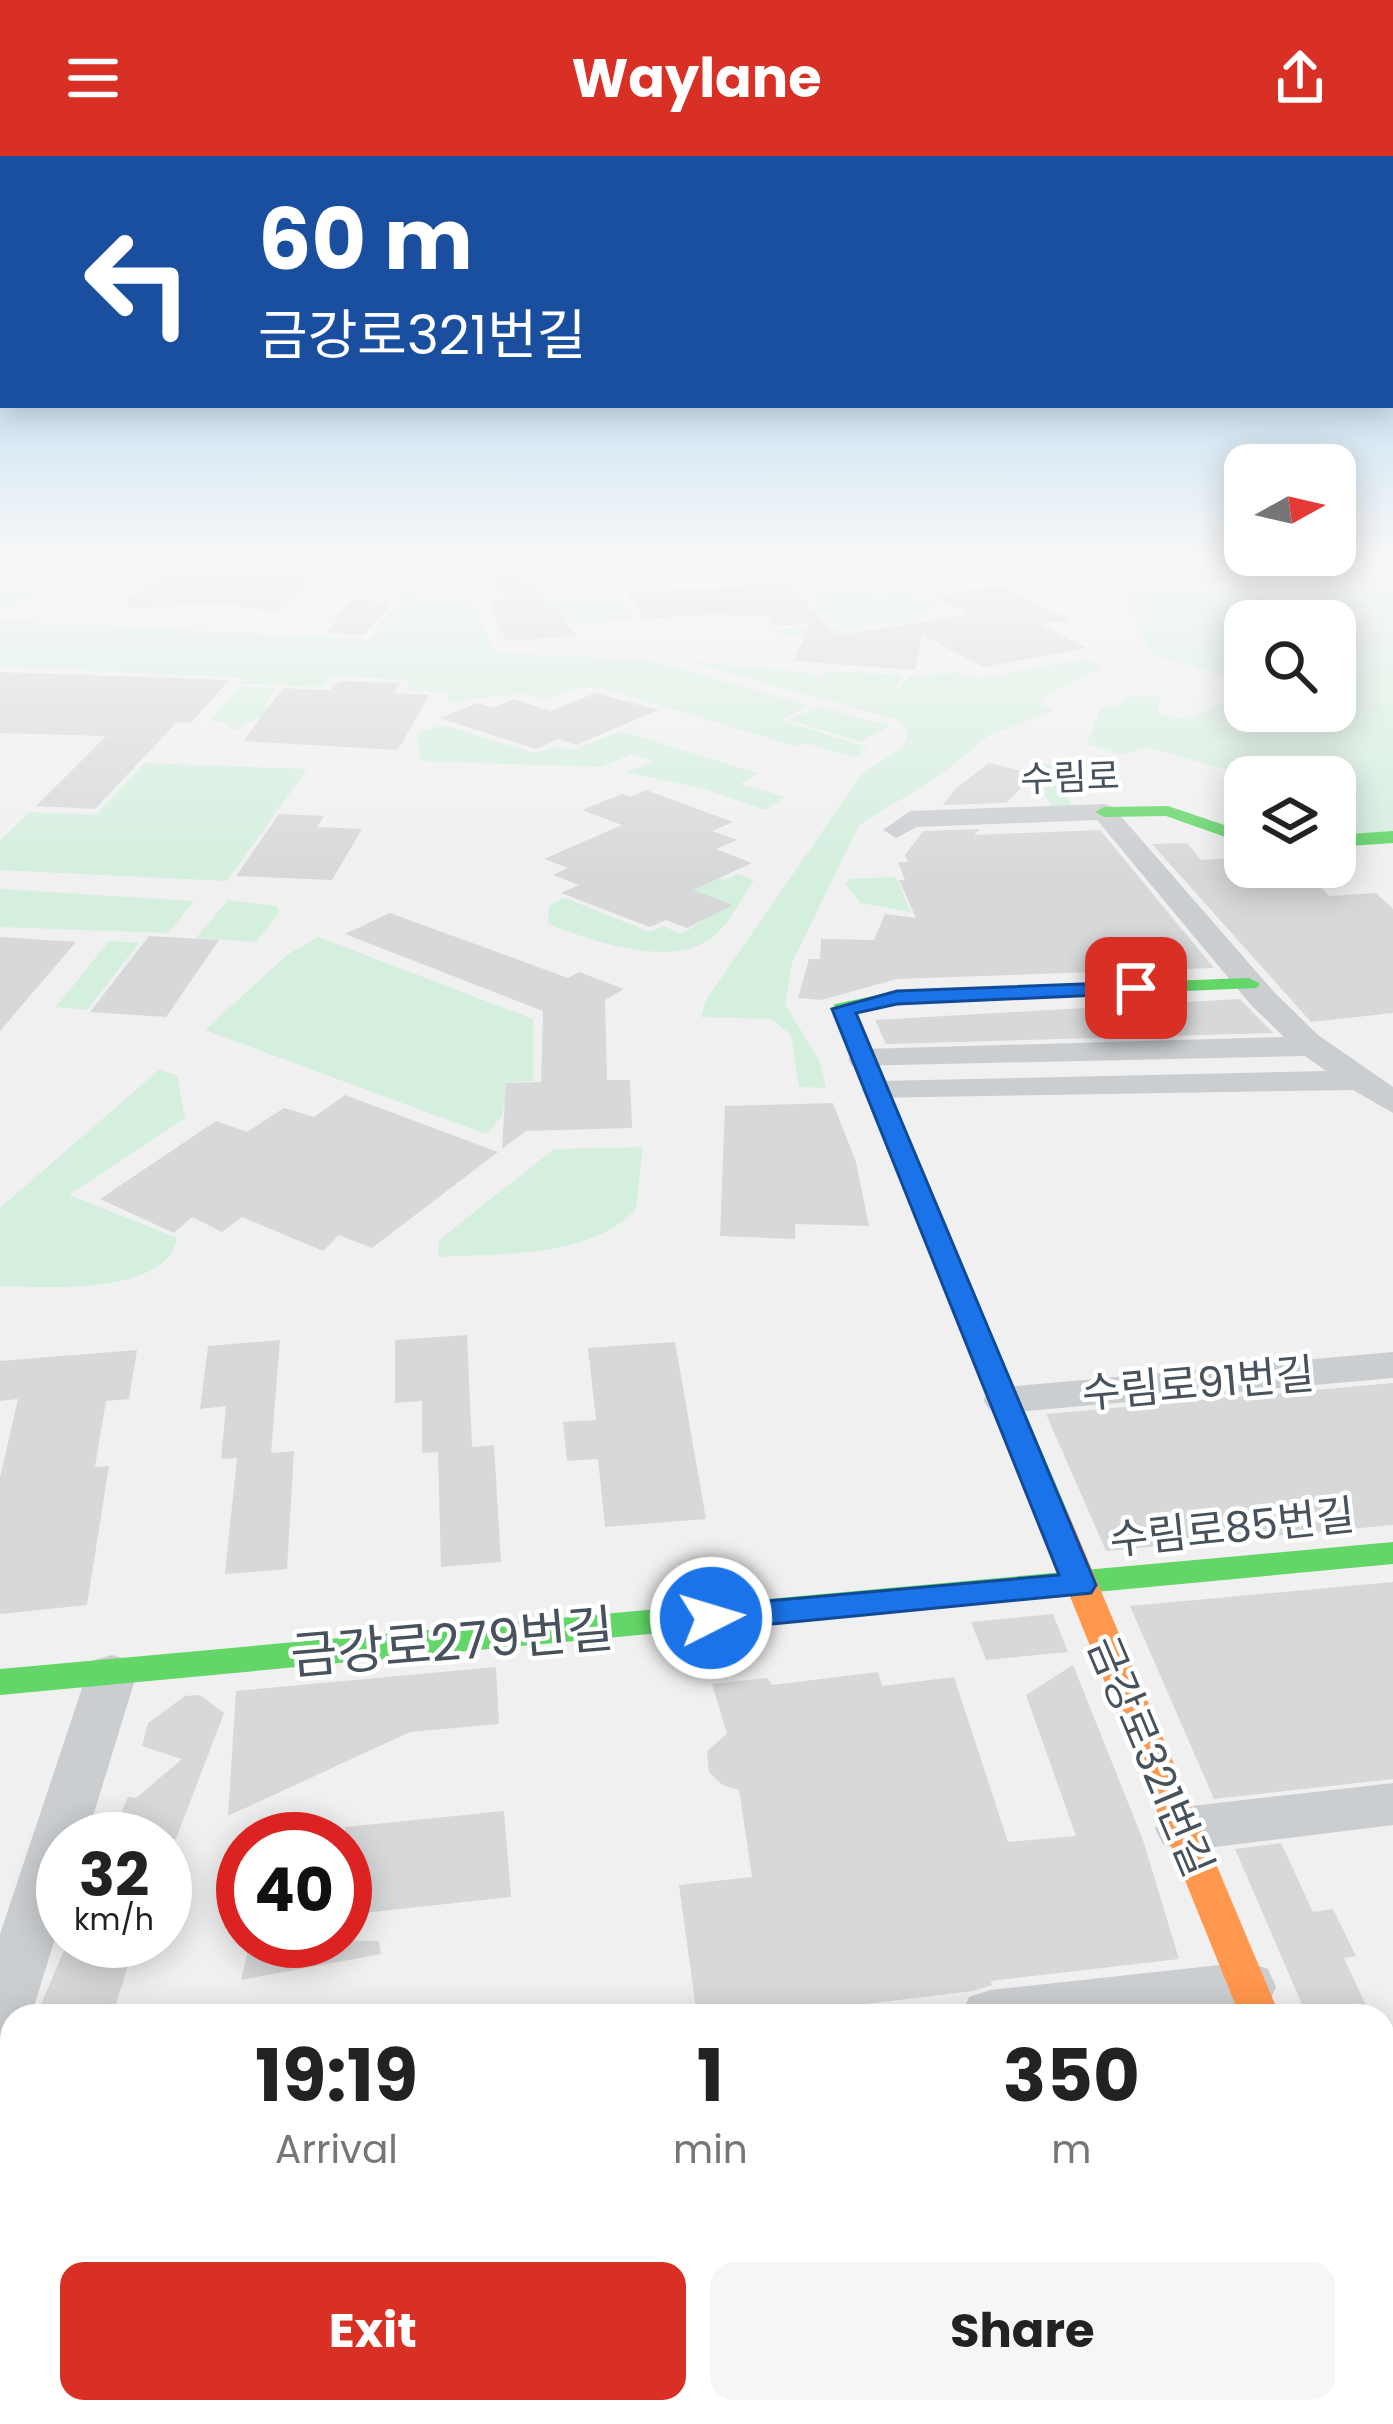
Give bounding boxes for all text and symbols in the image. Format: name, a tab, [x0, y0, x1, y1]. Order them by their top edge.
text: Waylane	[572, 40, 821, 116]
icon: menu	[60, 45, 126, 111]
icon: share	[1267, 45, 1333, 111]
text: 60 m	[258, 181, 473, 298]
icon: left	[60, 204, 216, 360]
text: 금강로321번길	[258, 297, 587, 373]
north arrow	[1224, 444, 1356, 576]
map controls	[1224, 444, 1356, 888]
button: search	[1224, 600, 1356, 732]
street label: 수림로	[1019, 750, 1121, 805]
button: layers	[1224, 756, 1356, 888]
pin	[1085, 937, 1187, 1039]
icon: arrive	[1103, 955, 1169, 1021]
street label: 수림로91번길	[1079, 1344, 1317, 1423]
street label: 수림로85번길	[1107, 1485, 1358, 1570]
position arrow	[648, 1555, 774, 1681]
street label: 금강로279번길	[288, 1592, 616, 1692]
street label: 금강로321번길	[1073, 1627, 1228, 1885]
speed limit sign: 40	[216, 1812, 372, 1968]
text: 32	[79, 1833, 149, 1917]
text: km/h	[74, 1898, 154, 1941]
text: 19:19	[255, 2025, 418, 2126]
text: 1	[697, 2025, 724, 2126]
text: 350	[1003, 2025, 1140, 2126]
text: Arrival	[275, 2122, 398, 2177]
text: min	[673, 2122, 748, 2177]
text: m	[1051, 2122, 1091, 2177]
button: Exit	[60, 2262, 686, 2400]
button: Share	[710, 2262, 1335, 2400]

